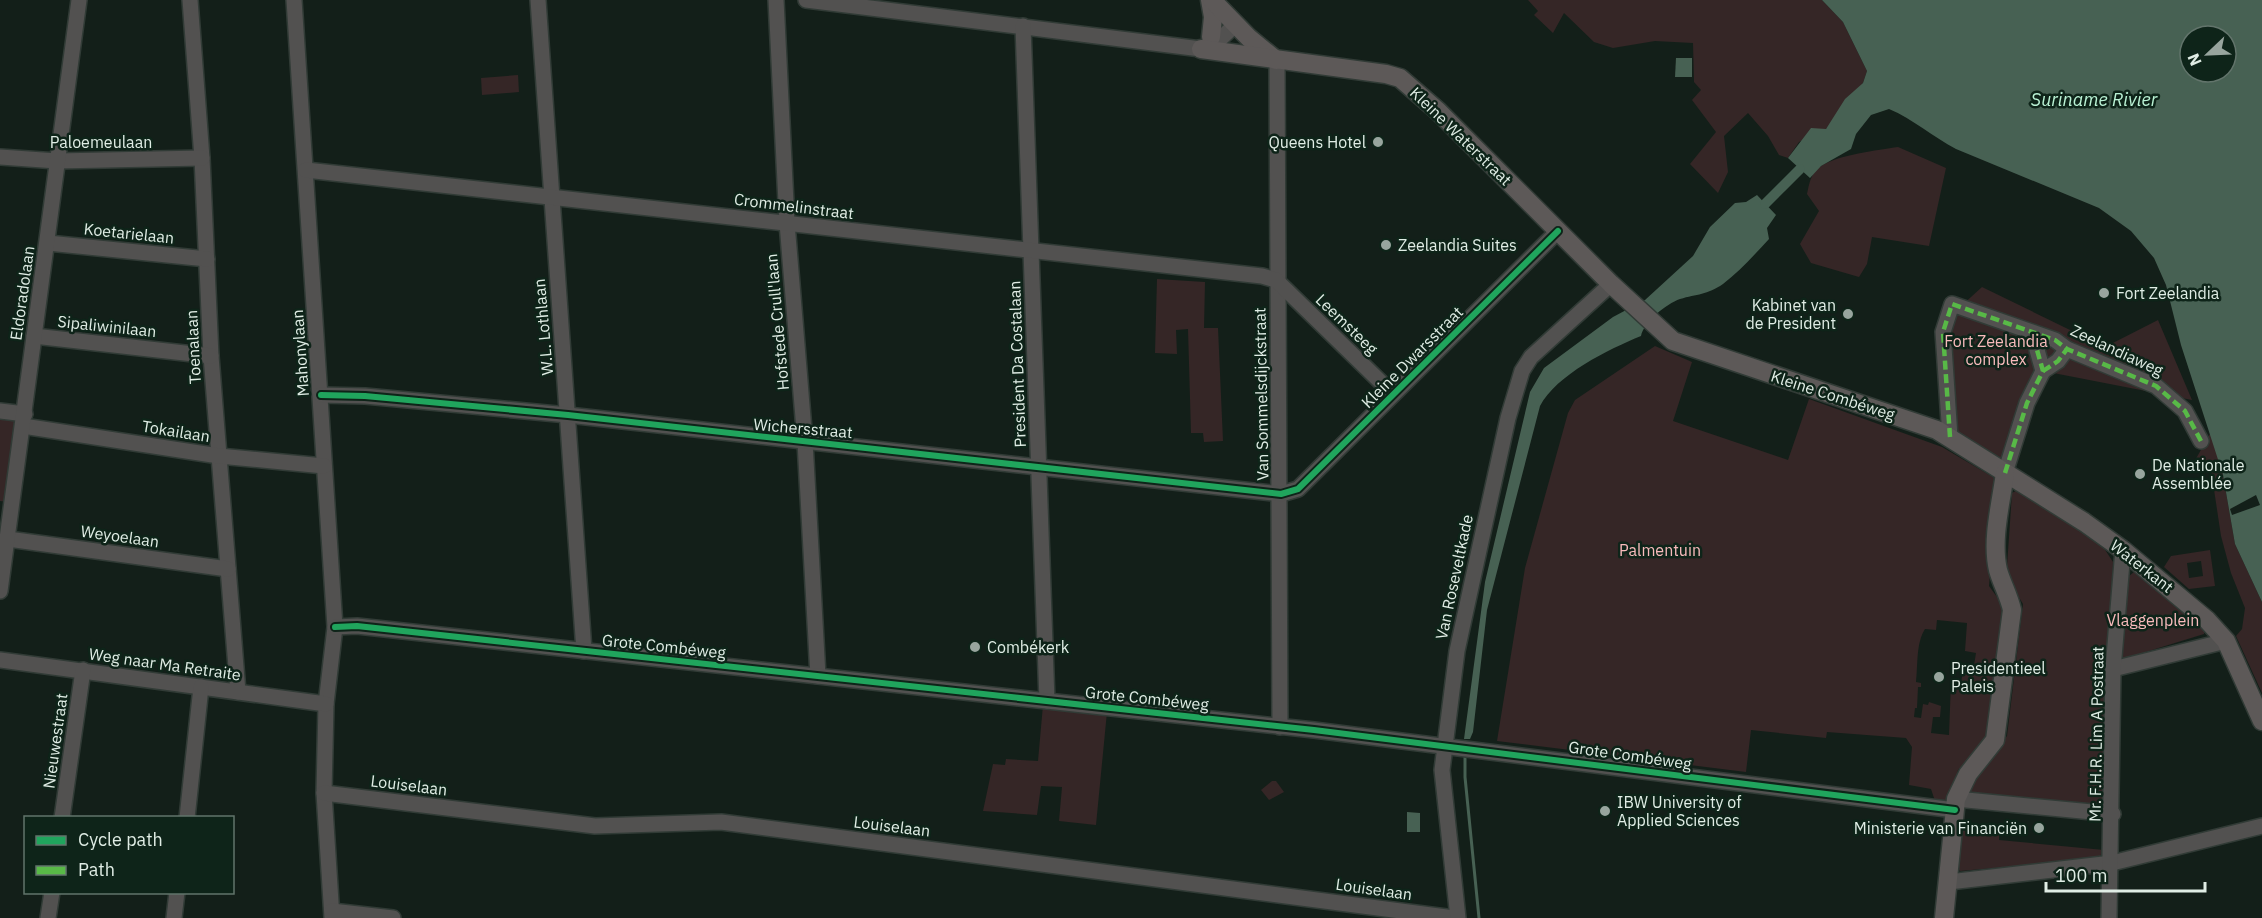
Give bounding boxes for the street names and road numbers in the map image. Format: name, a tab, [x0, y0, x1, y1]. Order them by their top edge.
street label: Kleine Waterstraat	[1406, 82, 1516, 190]
street label: Paloemeulaan	[50, 132, 152, 152]
street label: Crommelinstraat	[733, 189, 855, 223]
street label: Koetarielaan	[83, 218, 175, 248]
street label: Eldoradolaan	[5, 245, 39, 341]
street label: Hofstede Crull'laan	[761, 253, 793, 391]
street label: W.L. Lothlaan	[529, 278, 557, 376]
street label: President Da Costalaan	[1004, 280, 1030, 448]
street label: Leemsteeg	[1312, 289, 1383, 359]
street label: Kleine Dwarsstraat	[1357, 302, 1467, 412]
street label: Van Sommelsdijckstraat	[1249, 307, 1273, 481]
street label: Mahonylaan	[287, 309, 313, 397]
street label: Toenalaan	[181, 310, 205, 384]
street label: Sipaliwinilaan	[57, 311, 157, 341]
street label: Zeelandiaweg	[2067, 320, 2167, 380]
street label: Kleine Combéweg	[1768, 366, 1898, 425]
street label: Wichersstraat	[753, 414, 853, 442]
street label: Tokailaan	[141, 416, 211, 446]
street label: Van Roseveltkade	[1431, 512, 1477, 641]
street label: Weyoelaan	[80, 521, 160, 551]
street label: Waterkant	[2107, 535, 2177, 597]
street label: Grote Combéweg	[601, 630, 727, 662]
street label: Weg naar Ma Retraite	[88, 643, 242, 685]
street label: Mr. F.H.R. Lim A Postraat	[2084, 646, 2108, 822]
street label: Grote Combéweg	[1084, 682, 1210, 714]
street label: Nieuwestraat	[38, 692, 72, 790]
street label: Grote Combéweg	[1567, 736, 1693, 774]
street label: Louiselaan	[370, 770, 448, 800]
street label: Louiselaan	[853, 811, 931, 841]
street label: Louiselaan	[1334, 874, 1414, 904]

